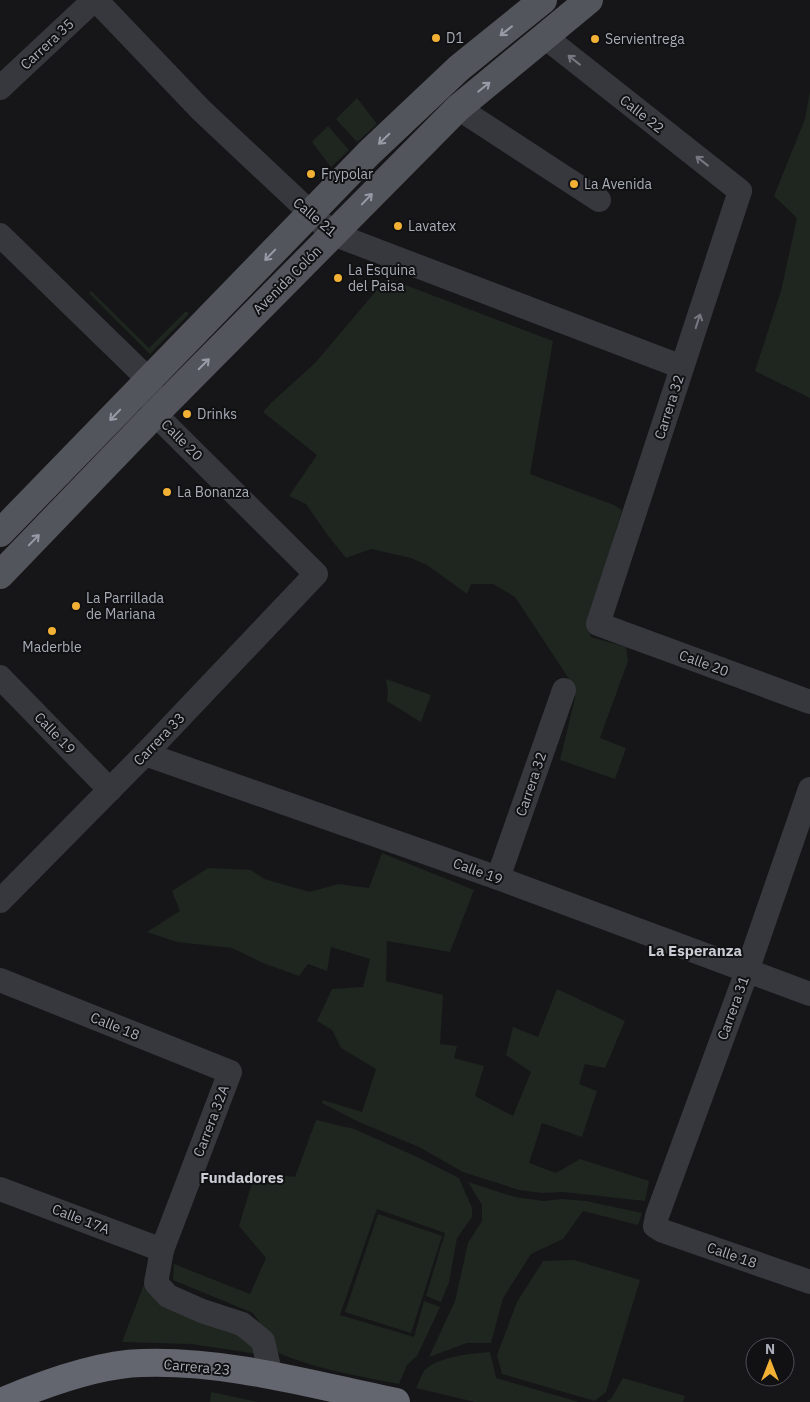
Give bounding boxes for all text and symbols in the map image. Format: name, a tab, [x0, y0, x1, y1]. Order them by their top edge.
street label: Carrera 35	[16, 15, 78, 73]
one-way arrow	[499, 25, 512, 36]
place label: D1	[446, 29, 464, 47]
place label: Servientrega	[605, 30, 685, 48]
marker: D1	[430, 32, 442, 44]
marker: Servientrega	[589, 33, 601, 45]
one-way arrow	[568, 55, 581, 66]
one-way arrow	[477, 82, 490, 93]
street label: Calle 22	[616, 91, 668, 137]
one-way arrow	[378, 132, 390, 145]
one-way arrow	[696, 155, 709, 166]
place label: Frypolar	[321, 165, 373, 183]
marker: Frypolar	[305, 168, 317, 180]
place label: La Avenida	[584, 175, 653, 193]
marker: La Avenida	[568, 178, 580, 190]
street label: Calle 21	[289, 194, 341, 240]
one-way arrow	[360, 194, 372, 206]
place label: Lavatex	[408, 217, 456, 235]
marker: Lavatex	[392, 220, 404, 232]
street label: Avenida Colón	[249, 242, 325, 318]
one-way arrow	[265, 248, 277, 260]
place label: La Esquina del Paisa	[348, 261, 416, 295]
marker: La Esquina del Paisa	[332, 272, 344, 284]
one-way arrow	[693, 313, 703, 329]
one-way arrow	[198, 358, 211, 370]
street label: Carrera 32	[650, 372, 688, 442]
place label: Drinks	[197, 405, 237, 423]
one-way arrow	[109, 408, 121, 421]
marker: Drinks	[181, 408, 193, 420]
street label: Calle 20	[157, 415, 207, 465]
place label: La Bonanza	[177, 483, 250, 501]
marker: La Bonanza	[161, 486, 173, 498]
one-way arrow	[28, 534, 40, 547]
place label: La Parrillada de Mariana	[86, 589, 165, 623]
marker: La Parrillada de Mariana	[70, 600, 82, 612]
marker: Maderble	[46, 625, 58, 637]
place label: Maderble	[22, 638, 82, 656]
street label: Calle 20	[677, 646, 731, 680]
street label: Calle 19	[31, 708, 79, 758]
street label: Carrera 33	[129, 709, 189, 769]
street label: Carrera 32	[512, 750, 550, 818]
street label: Calle 19	[451, 854, 505, 888]
district label: La Esperanza	[648, 941, 742, 960]
street label: Carrera 31	[713, 974, 753, 1042]
street label: Calle 18	[88, 1008, 142, 1044]
street label: Carrera 32A	[189, 1082, 233, 1160]
district label: Fundadores	[200, 1168, 284, 1187]
street label: Calle 17A	[50, 1200, 112, 1238]
street label: Calle 18	[705, 1238, 759, 1272]
north arrow	[745, 1337, 795, 1387]
text: N	[765, 1340, 775, 1358]
street label: Carrera 23	[163, 1355, 231, 1379]

